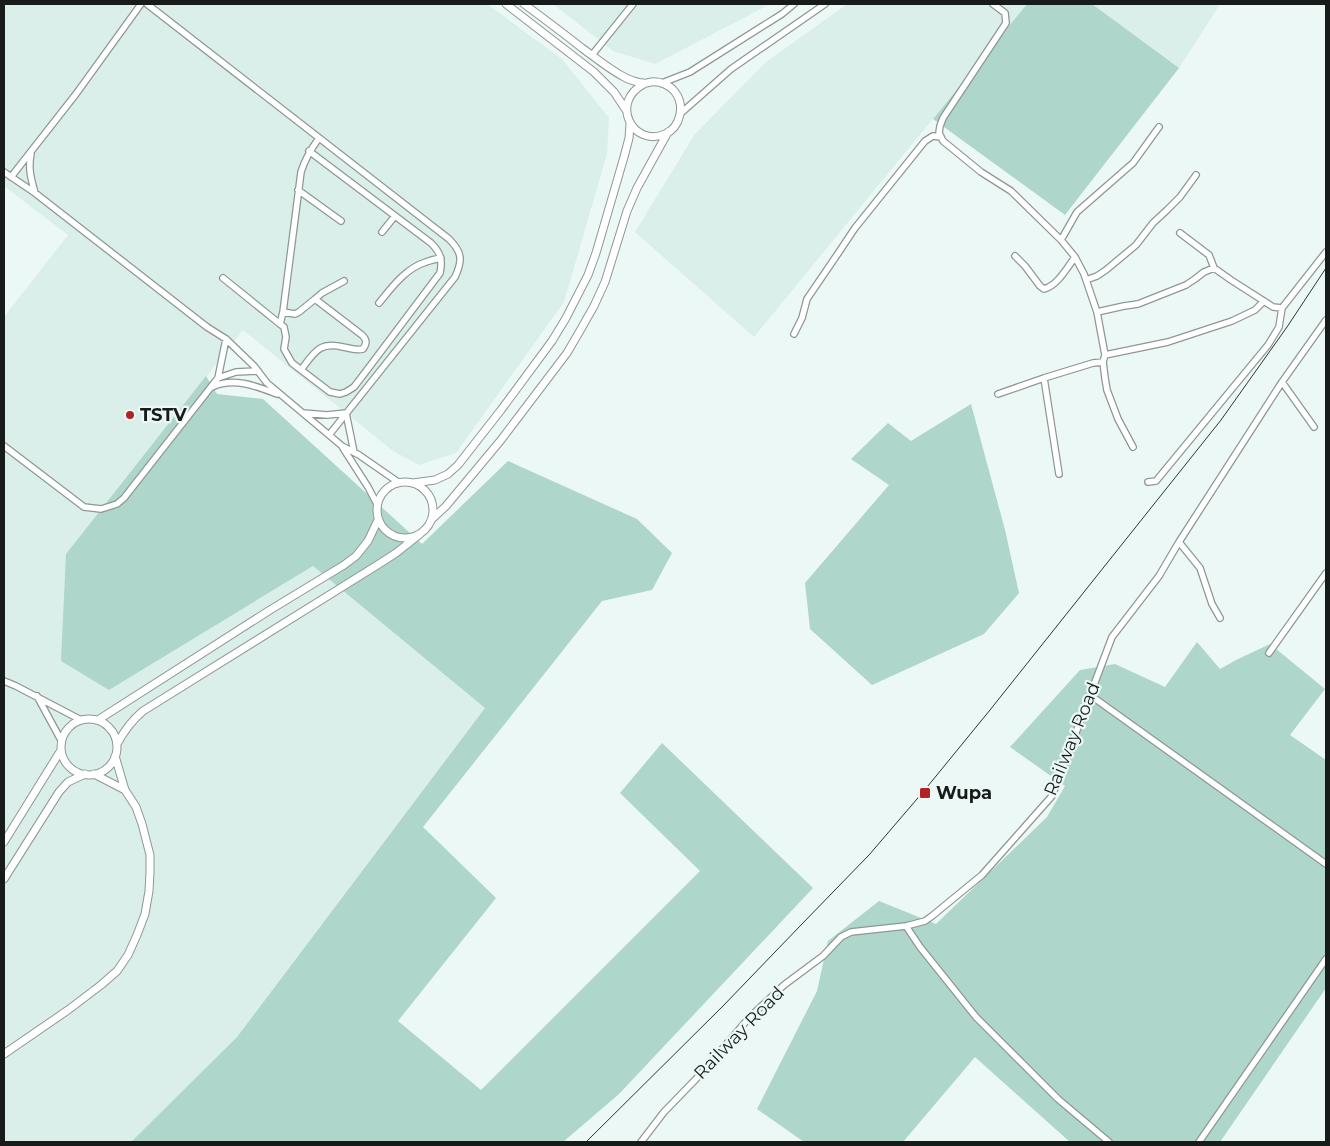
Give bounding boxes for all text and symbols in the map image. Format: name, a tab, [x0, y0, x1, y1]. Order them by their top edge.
place label: TSTV	[140, 404, 187, 426]
marker: TSTV	[124, 409, 136, 421]
street label: Railway Road	[1039, 679, 1105, 799]
place label: Wupa	[936, 782, 992, 804]
marker: Wupa	[918, 786, 932, 800]
street label: Railway Road	[689, 982, 789, 1084]

